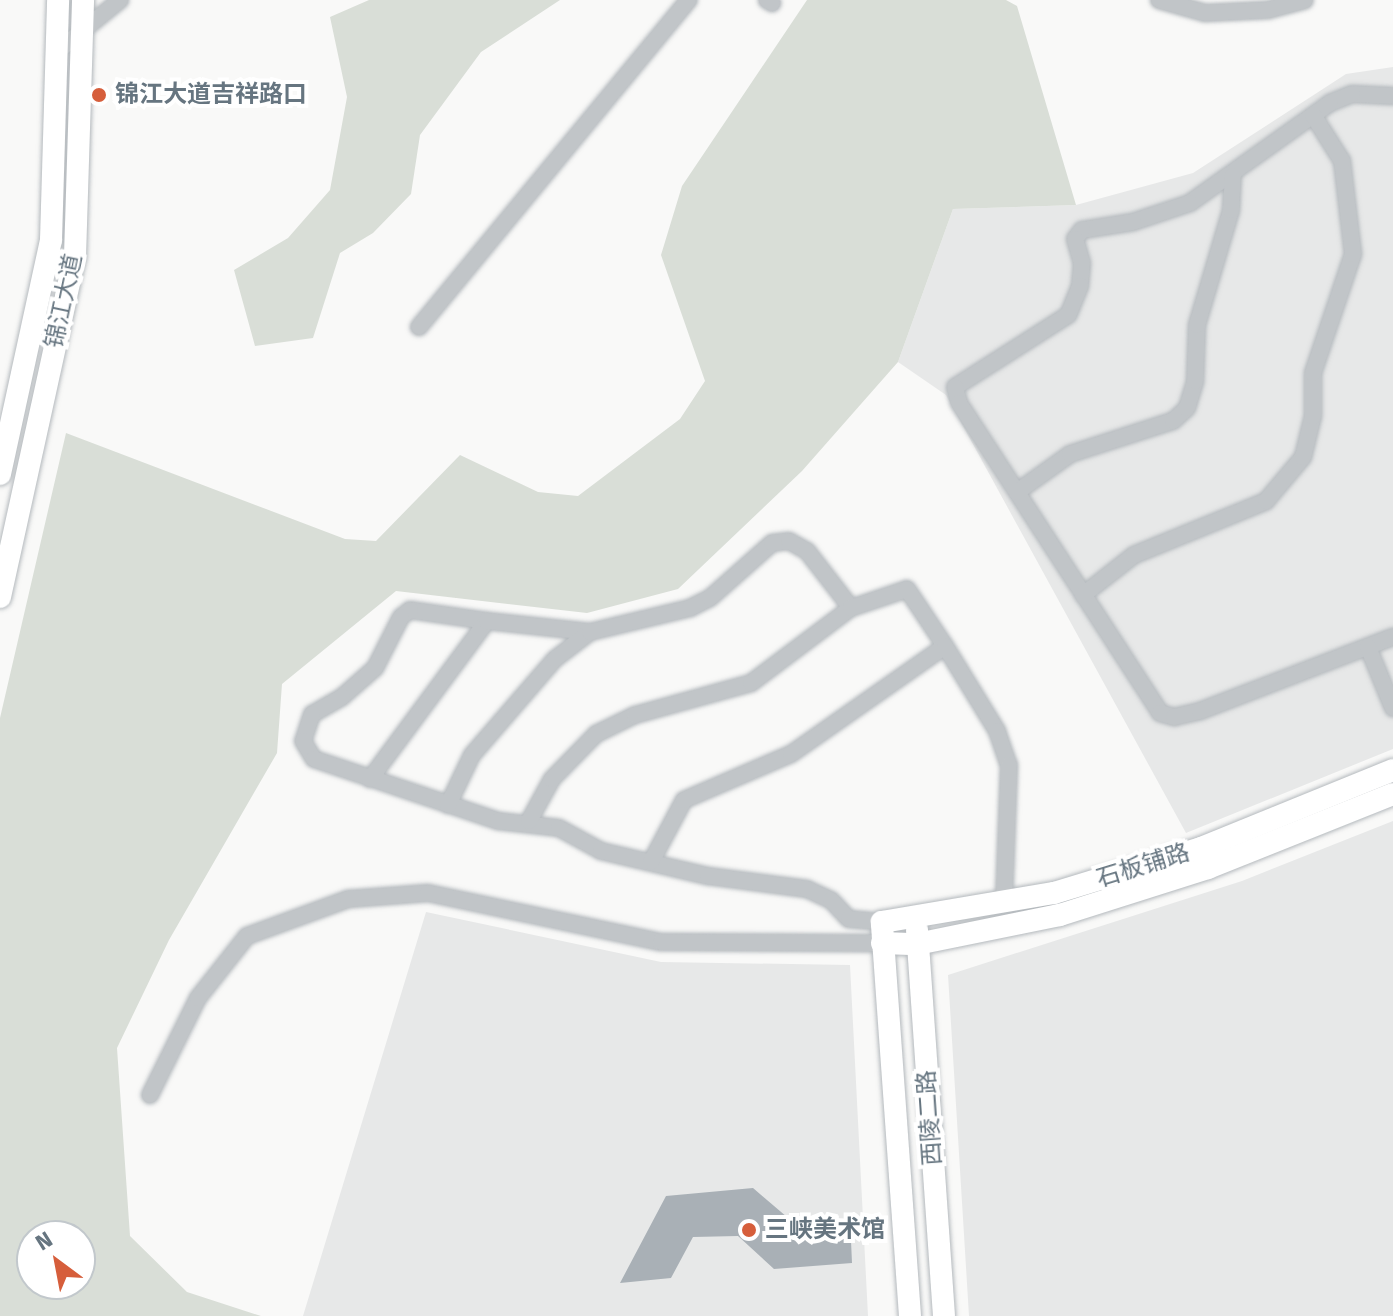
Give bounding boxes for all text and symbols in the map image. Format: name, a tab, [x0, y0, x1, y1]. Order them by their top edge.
place label: 锦江大道吉祥路口	[115, 81, 307, 109]
marker: 锦江大道吉祥路口	[90, 86, 108, 104]
street label: 锦江大道	[40, 251, 88, 351]
street label: 石板铺路	[1093, 838, 1193, 894]
street label: 西陵二路	[912, 1069, 948, 1167]
place label: 三峡美术馆	[765, 1216, 885, 1244]
north arrow	[16, 1220, 96, 1300]
marker: 三峡美术馆	[740, 1221, 758, 1239]
text: N	[31, 1226, 57, 1256]

